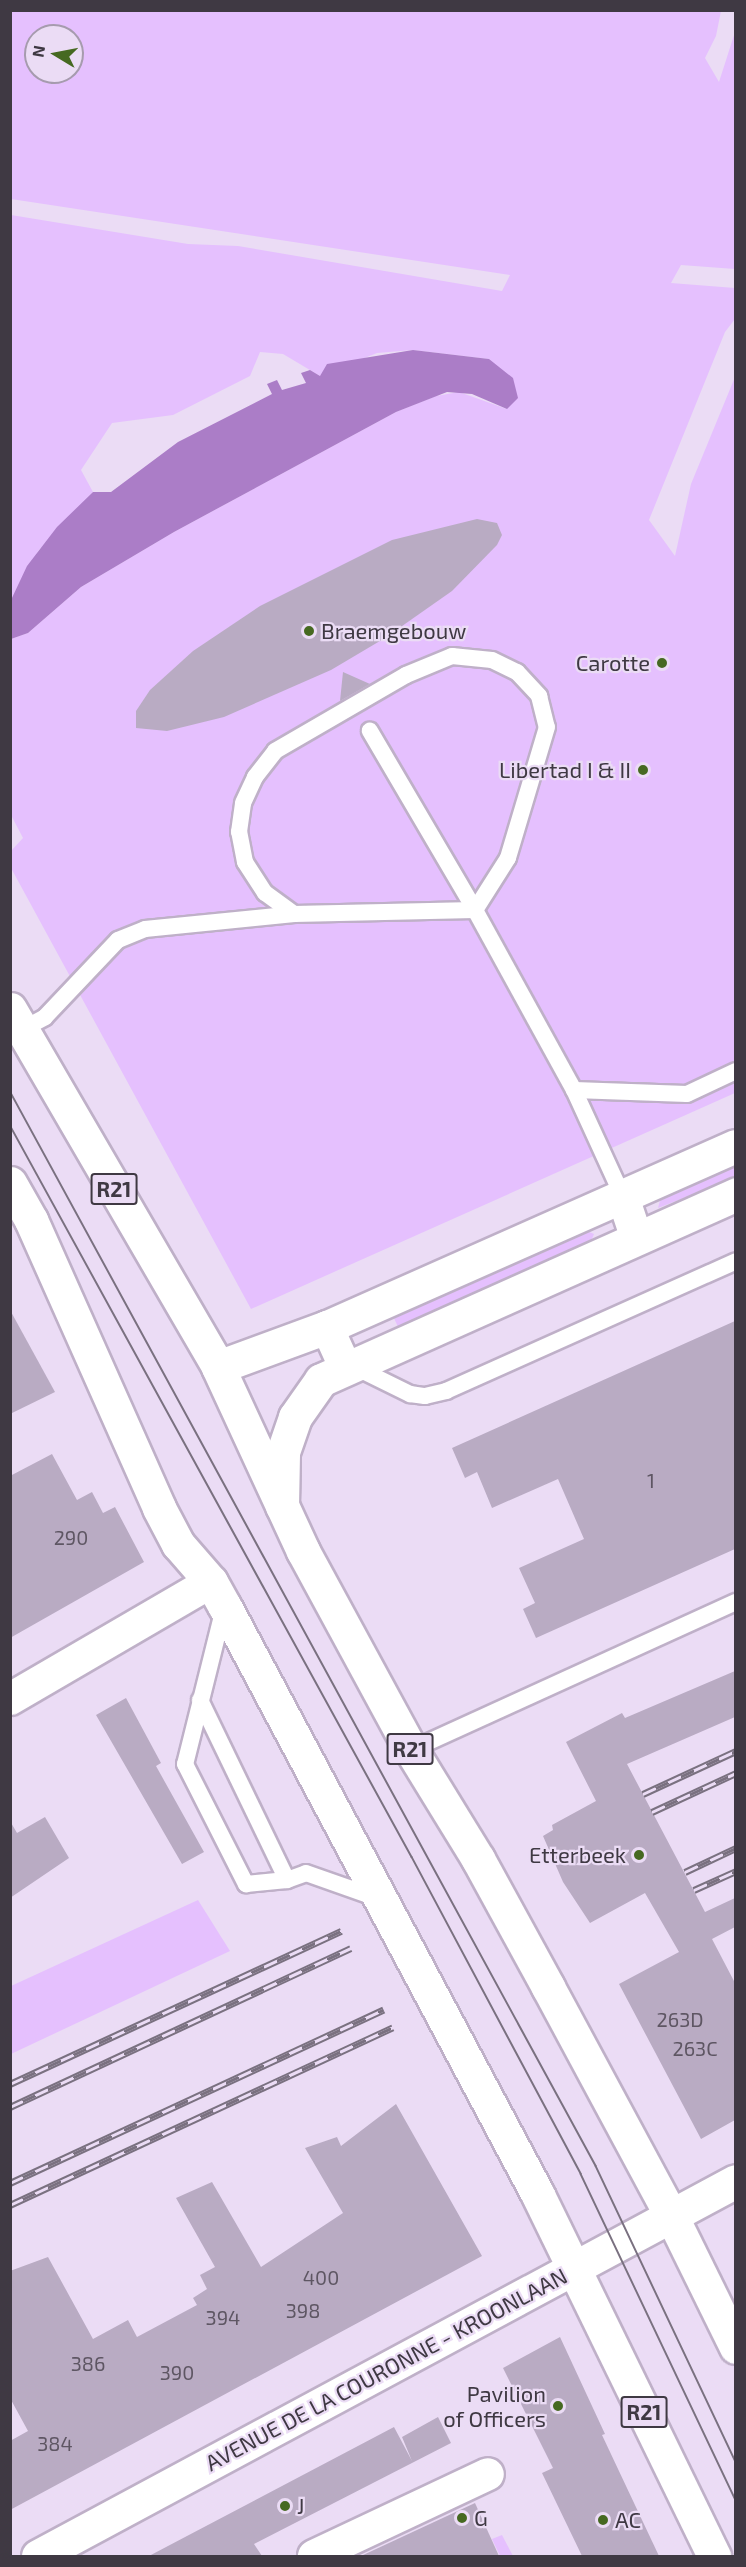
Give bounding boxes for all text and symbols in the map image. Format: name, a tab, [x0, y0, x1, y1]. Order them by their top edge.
north arrow	[24, 24, 84, 84]
text: N	[27, 44, 48, 58]
place label: Braemgebouw	[321, 618, 466, 644]
marker: Braemgebouw	[302, 624, 316, 638]
place label: Carotte	[576, 650, 650, 676]
marker: Carotte	[655, 656, 669, 670]
place label: Libertad I & II	[499, 757, 631, 783]
marker: Libertad I & II	[636, 763, 650, 777]
road number: R21	[90, 1171, 138, 1207]
house number: 1	[647, 1468, 655, 1492]
house number: 290	[54, 1525, 88, 1549]
road number: R21	[386, 1731, 434, 1767]
place label: Etterbeek	[529, 1842, 626, 1868]
marker: Etterbeek	[630, 1846, 648, 1864]
house number: 263D	[656, 2007, 704, 2031]
house number: 263C	[672, 2036, 718, 2060]
street label: AVENUE DE LA COURONNE - KROONLAAN	[200, 2262, 572, 2476]
house number: 400	[303, 2265, 339, 2289]
house number: 398	[286, 2298, 320, 2322]
house number: 394	[206, 2305, 240, 2329]
house number: 386	[71, 2351, 105, 2375]
house number: 390	[160, 2360, 194, 2384]
place label: Pavilion of Officers	[443, 2380, 546, 2432]
road number: R21	[620, 2394, 668, 2430]
marker: Pavilion of Officers	[551, 2399, 565, 2413]
house number: 384	[37, 2431, 73, 2455]
place label: J	[297, 2493, 304, 2519]
marker: J	[278, 2499, 292, 2513]
place label: G	[474, 2505, 488, 2531]
place label: AC	[615, 2507, 641, 2533]
marker: G	[455, 2511, 469, 2525]
marker: AC	[596, 2513, 610, 2527]

